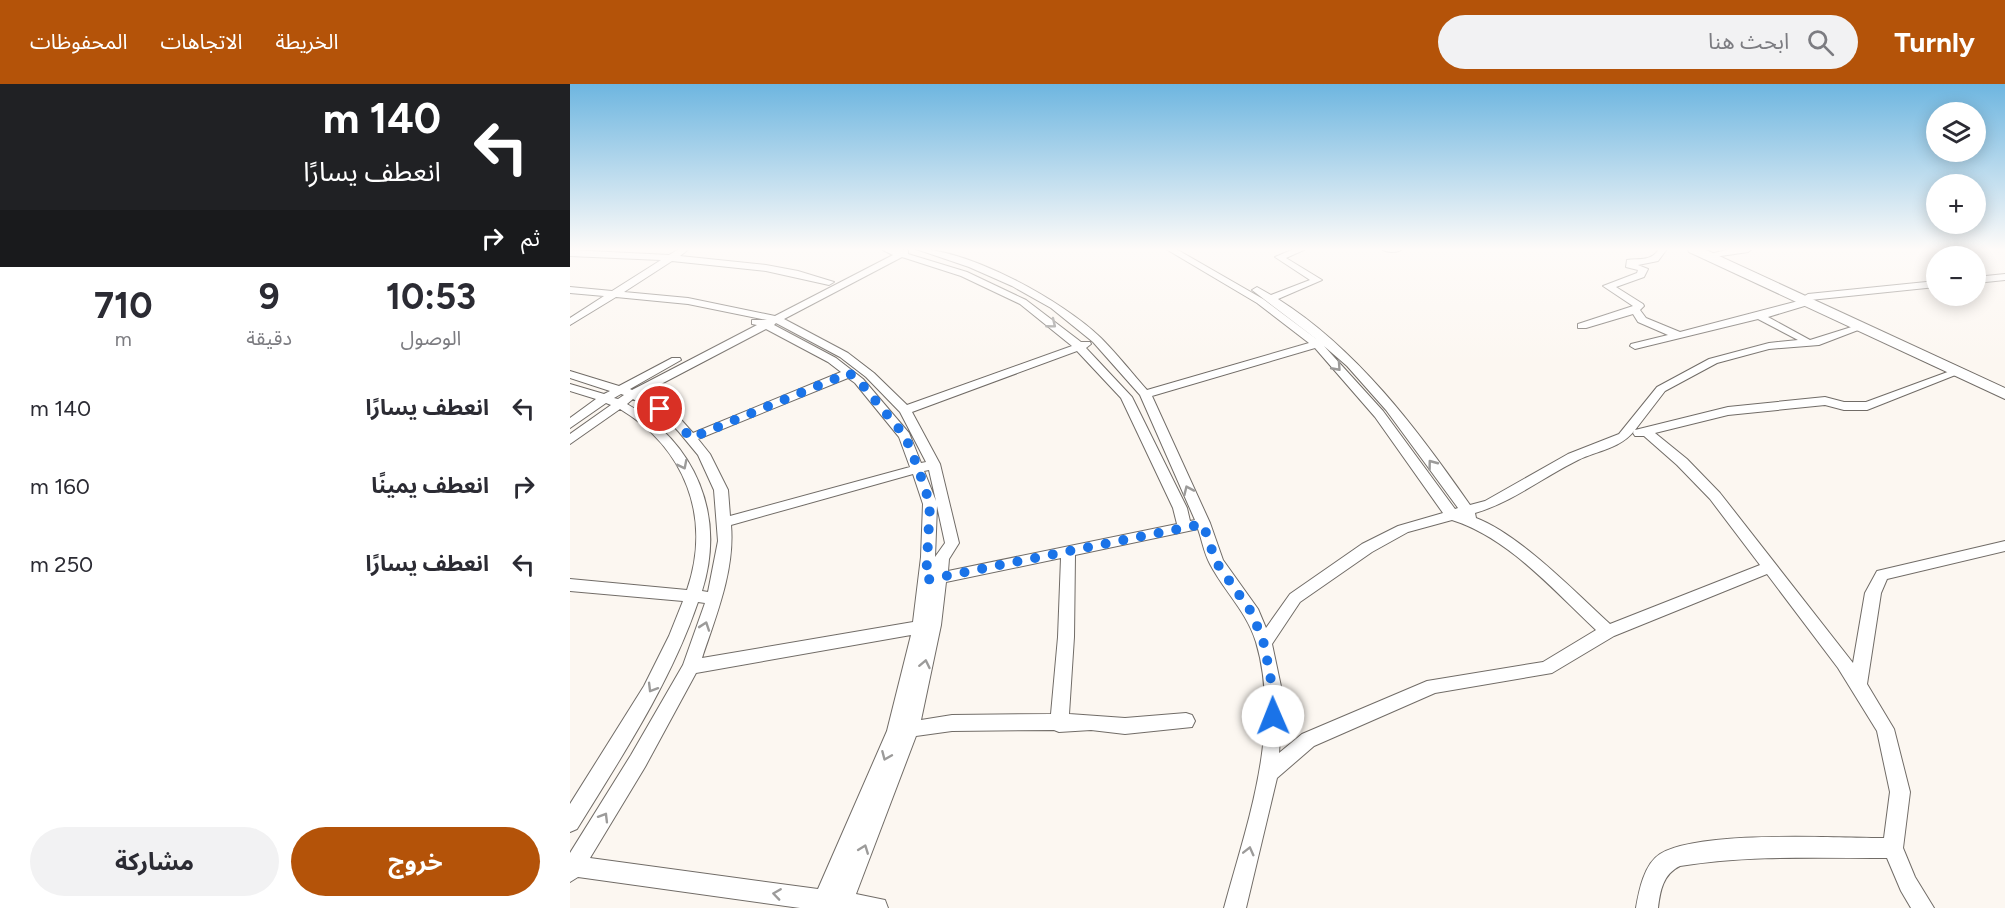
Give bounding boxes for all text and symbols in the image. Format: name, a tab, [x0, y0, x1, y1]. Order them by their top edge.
search box	[1438, 15, 1858, 69]
text: Turnly	[1894, 25, 1975, 59]
icon: search	[1804, 26, 1837, 59]
text: ابحث هنا	[1708, 28, 1789, 55]
text: المحفوظات	[30, 29, 127, 54]
text: الاتجاهات	[160, 29, 242, 54]
text: الخريطة	[275, 29, 338, 54]
text: 140 m	[323, 93, 441, 144]
map controls	[1926, 102, 1986, 306]
button: layers	[1926, 102, 1986, 162]
icon: left	[462, 108, 540, 186]
text: انعطف يسارًا	[303, 155, 441, 188]
button: +	[1926, 174, 1986, 234]
icon: right	[476, 222, 509, 255]
text: ثم	[521, 225, 540, 252]
button: −	[1926, 246, 1986, 306]
text: 9	[259, 275, 280, 318]
text: 10:53	[386, 275, 476, 318]
text: 710	[94, 284, 152, 327]
one-way arrow	[1045, 317, 1056, 328]
text: دقيقة	[246, 326, 292, 350]
text: الوصول	[401, 326, 461, 350]
text: m	[115, 327, 132, 351]
one-way arrow	[1330, 360, 1341, 370]
pin	[634, 383, 685, 434]
icon: left	[507, 392, 540, 425]
icon: arrive	[643, 392, 676, 425]
text: انعطف يسارًا	[366, 394, 489, 421]
text: 140 m	[30, 395, 91, 422]
one-way arrow	[676, 459, 688, 470]
one-way arrow	[1429, 459, 1440, 470]
icon: right	[507, 470, 540, 503]
text: انعطف يمينًا	[371, 472, 489, 499]
text: 160 m	[30, 473, 90, 500]
one-way arrow	[1184, 485, 1196, 496]
icon: left	[507, 548, 540, 581]
text: انعطف يسارًا	[366, 550, 489, 577]
text: 250 m	[30, 551, 93, 578]
one-way arrow	[697, 621, 710, 632]
one-way arrow	[918, 659, 931, 669]
one-way arrow	[647, 682, 659, 692]
position arrow	[1241, 684, 1305, 748]
one-way arrow	[881, 750, 893, 761]
one-way arrow	[597, 813, 609, 823]
button: مشاركة	[30, 827, 279, 896]
button: خروج	[291, 827, 540, 896]
one-way arrow	[856, 844, 869, 854]
one-way arrow	[1242, 846, 1255, 856]
one-way arrow	[773, 889, 782, 901]

